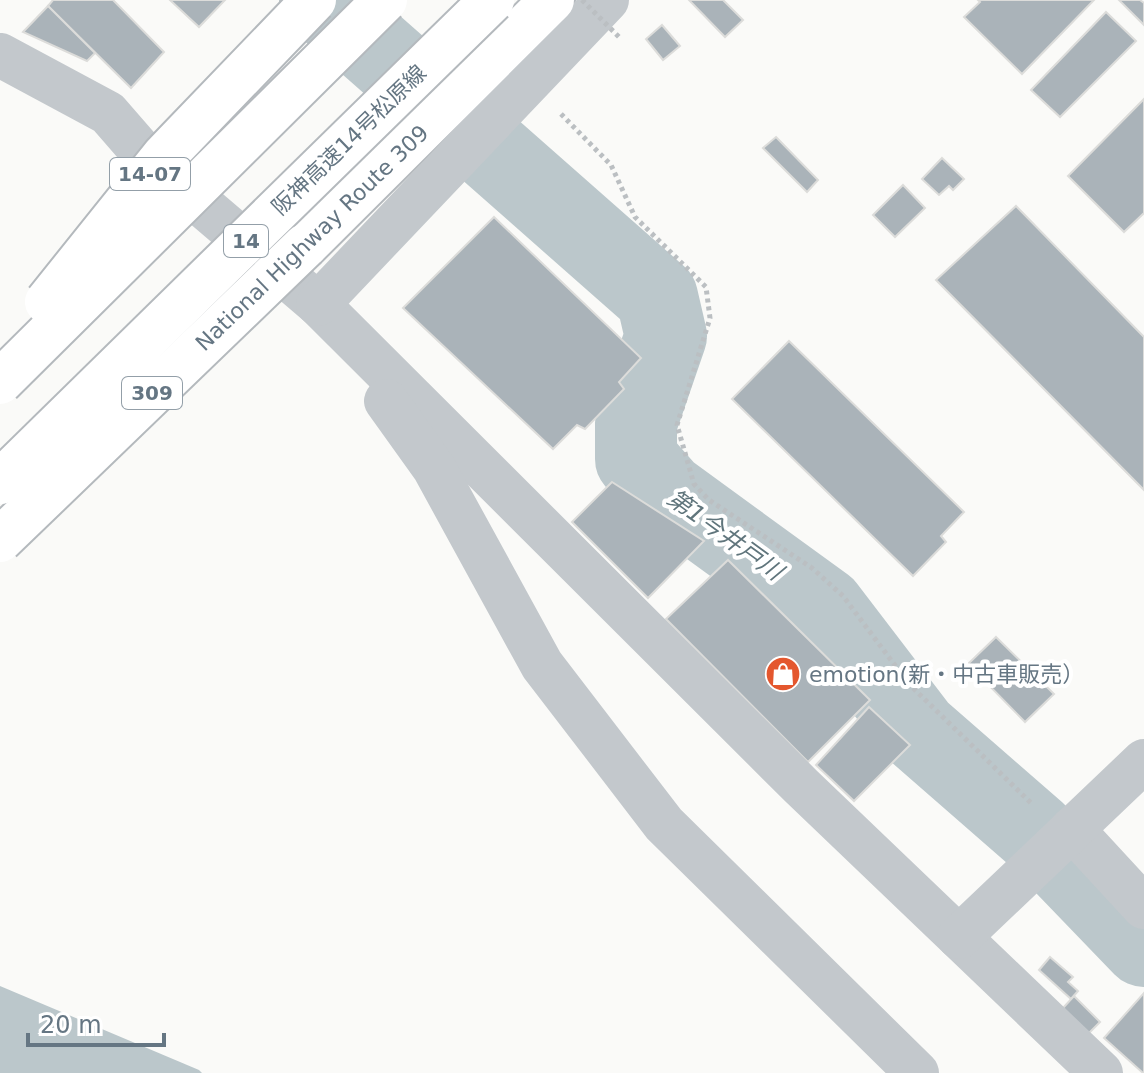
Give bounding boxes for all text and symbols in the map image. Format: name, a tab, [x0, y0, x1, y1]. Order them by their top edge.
street label: 阪神高速14号松原線	[267, 60, 431, 220]
street label: National Highway Route 309	[191, 120, 433, 356]
road number: 14-07	[110, 158, 190, 190]
road number: 14	[224, 225, 268, 257]
road number: 309	[122, 377, 182, 409]
water label: 第1今井戸川	[662, 484, 790, 588]
shop icon: emotion(新・中古車販売）	[764, 655, 802, 693]
place label: emotion(新・中古車販売）	[809, 662, 1084, 687]
scale bar	[28, 997, 164, 1047]
text: 20 m	[40, 1011, 102, 1039]

